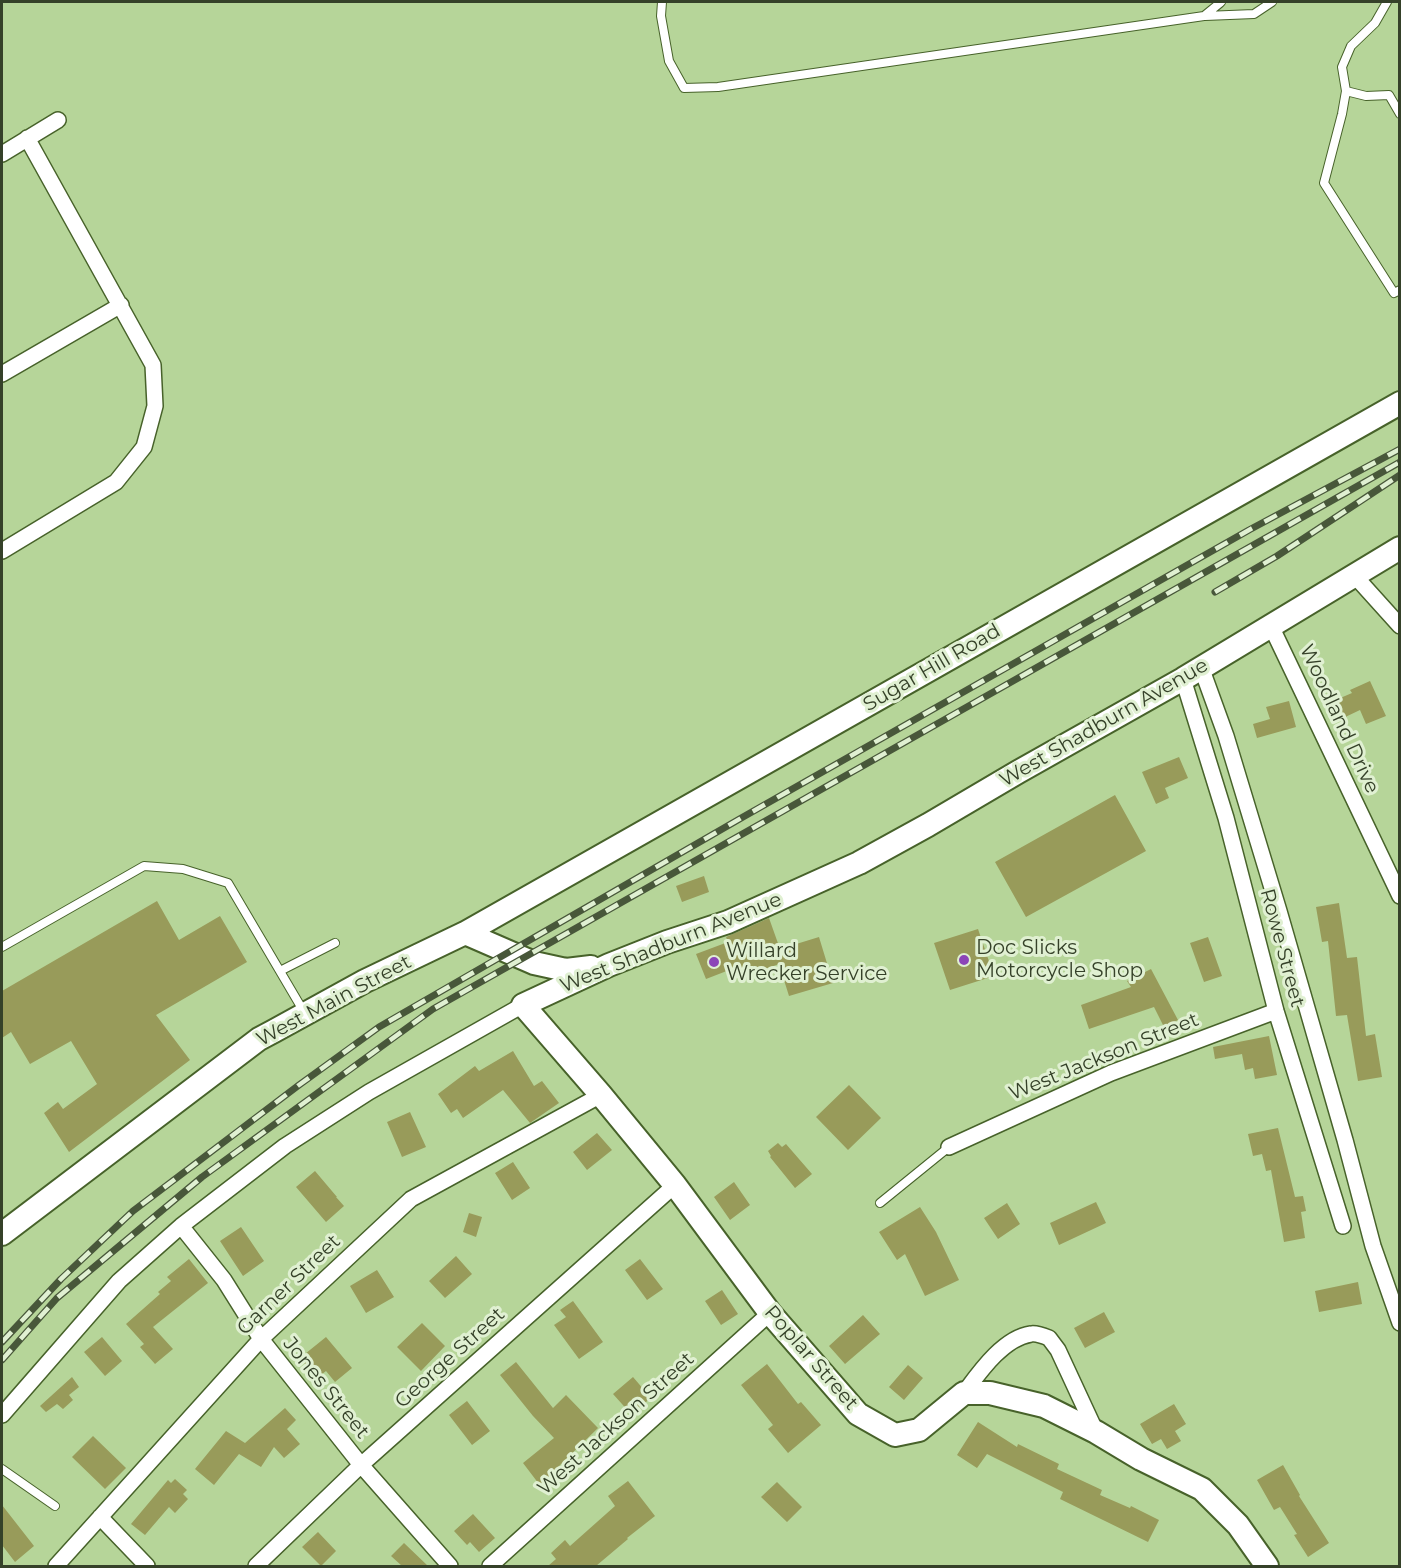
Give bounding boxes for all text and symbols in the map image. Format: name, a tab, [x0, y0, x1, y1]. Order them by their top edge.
street label: Sugar Hill Road	[859, 619, 1005, 717]
street label: Woodland Drive	[1294, 641, 1384, 797]
street label: West Shadburn Avenue	[996, 653, 1212, 793]
street label: Rowe Street	[1255, 886, 1309, 1010]
street label: West Shadburn Avenue	[557, 888, 785, 998]
place label: Doc Slicks Motorcycle Shop	[976, 936, 1143, 983]
place label: Willard Wrecker Service	[726, 939, 887, 986]
street label: West Main Street	[253, 950, 415, 1052]
marker: Doc Slicks Motorcycle Shop	[957, 953, 971, 967]
marker: Willard Wrecker Service	[707, 955, 721, 969]
street label: West Jackson Street	[1006, 1008, 1202, 1106]
street label: Garner Street	[232, 1230, 346, 1340]
street label: Poplar Street	[759, 1301, 863, 1415]
street label: George Street	[390, 1302, 510, 1414]
street label: Jones Street	[278, 1332, 374, 1444]
street label: West Jackson Street	[533, 1347, 699, 1501]

